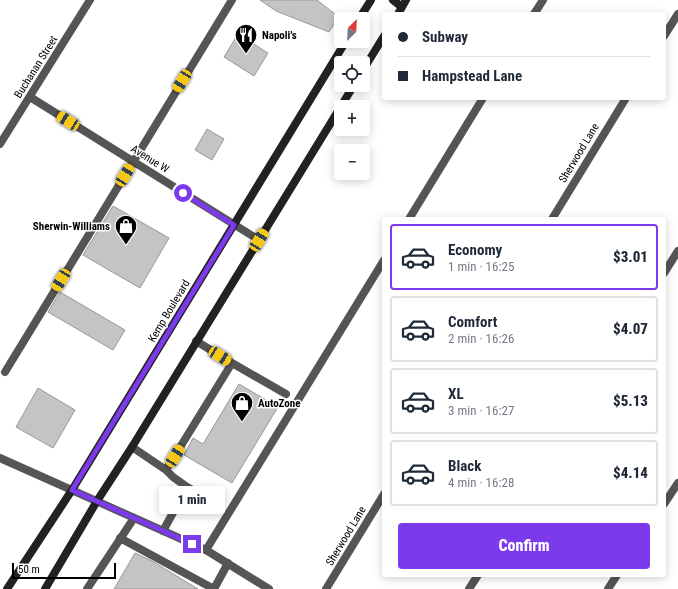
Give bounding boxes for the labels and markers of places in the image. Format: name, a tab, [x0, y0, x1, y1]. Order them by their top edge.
restaurant icon: Napoli's	[233, 22, 259, 55]
place label: Napoli's	[262, 29, 297, 42]
shop icon: Sherwin-Williams	[113, 213, 139, 246]
place label: Sherwin-Williams	[33, 220, 110, 233]
shop icon: AutoZone	[229, 390, 255, 423]
place label: AutoZone	[258, 397, 300, 410]

